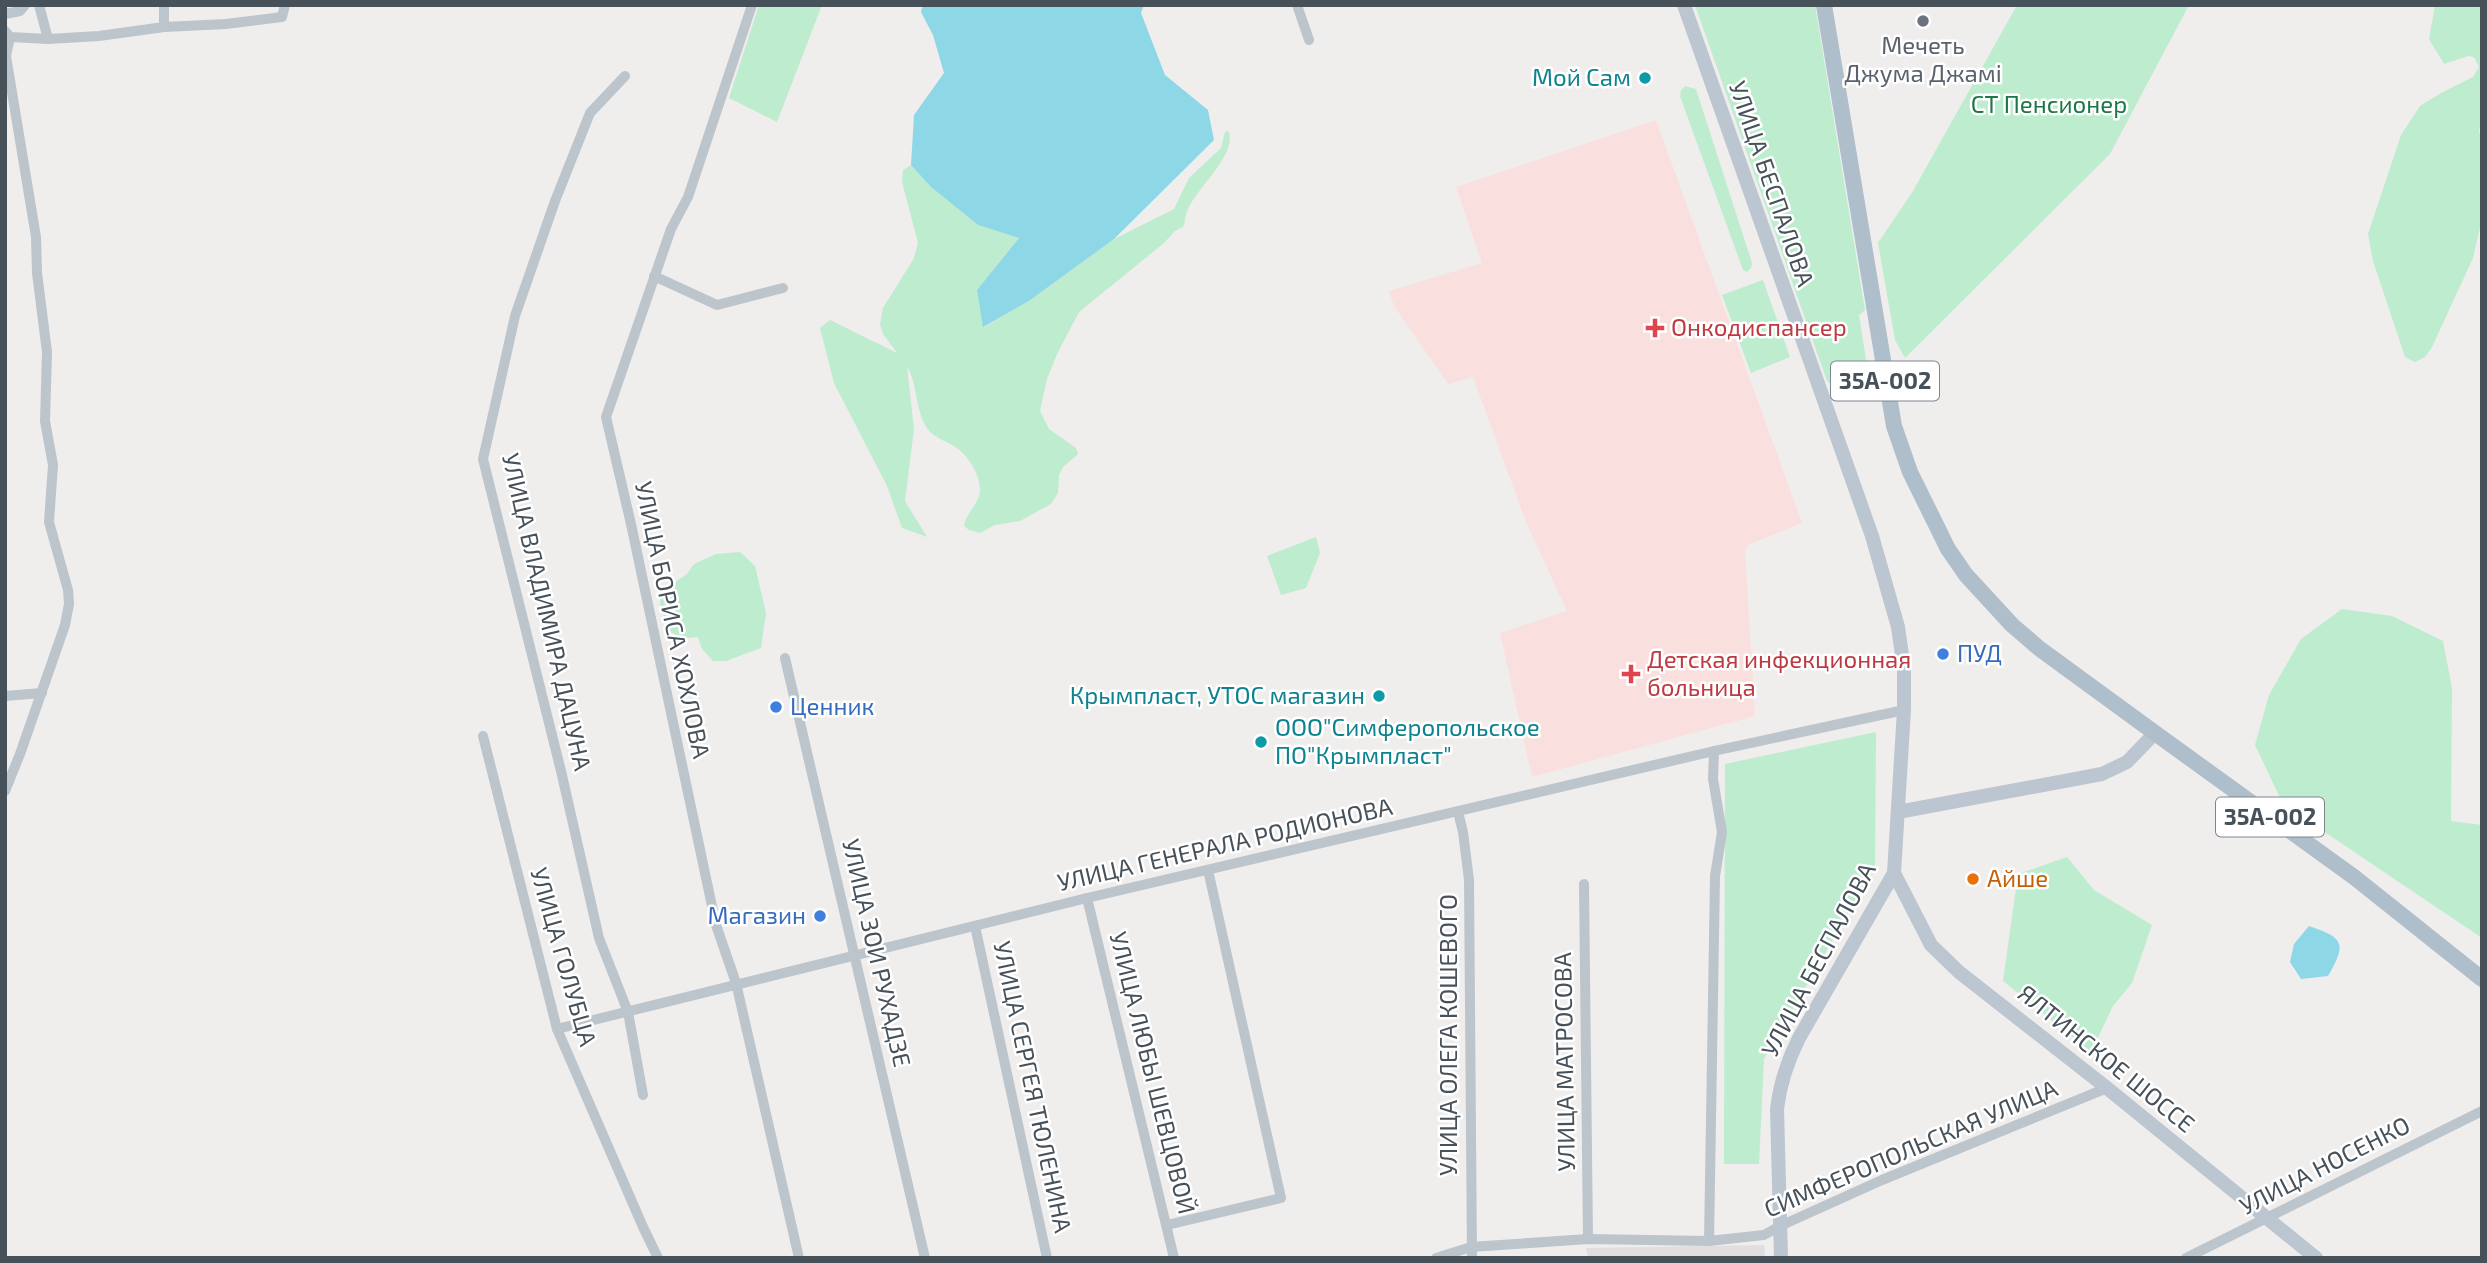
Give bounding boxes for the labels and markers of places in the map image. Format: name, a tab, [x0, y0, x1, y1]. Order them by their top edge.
marker: Мечеть Джума Джамі	[1915, 13, 1931, 29]
place label: Мечеть Джума Джамі	[1844, 30, 2002, 88]
place label: Мой Сам	[1532, 62, 1631, 91]
marker: Мой Сам	[1637, 70, 1653, 86]
place label: Онкодиспансер	[1671, 312, 1847, 341]
marker: Онкодиспансер	[1645, 318, 1665, 338]
place label: ПУД	[1957, 638, 2002, 667]
place label: Детская инфекционная больница	[1647, 644, 1911, 701]
marker: ПУД	[1935, 646, 1951, 662]
marker: Детская инфекционная больница	[1621, 664, 1641, 684]
place label: Крымпласт, УТОС магазин	[1070, 680, 1365, 709]
marker: Крымпласт, УТОС магазин	[1371, 688, 1387, 704]
place label: Ценник	[790, 691, 875, 720]
marker: Ценник	[768, 699, 784, 715]
place label: ООО"Симферопольское ПО"Крымпласт"	[1275, 712, 1540, 769]
marker: ООО"Симферопольское ПО"Крымпласт"	[1253, 734, 1269, 750]
place label: Айше	[1987, 863, 2048, 892]
marker: Айше	[1965, 871, 1981, 887]
place label: Магазин	[707, 900, 806, 929]
marker: Магазин	[812, 908, 828, 924]

